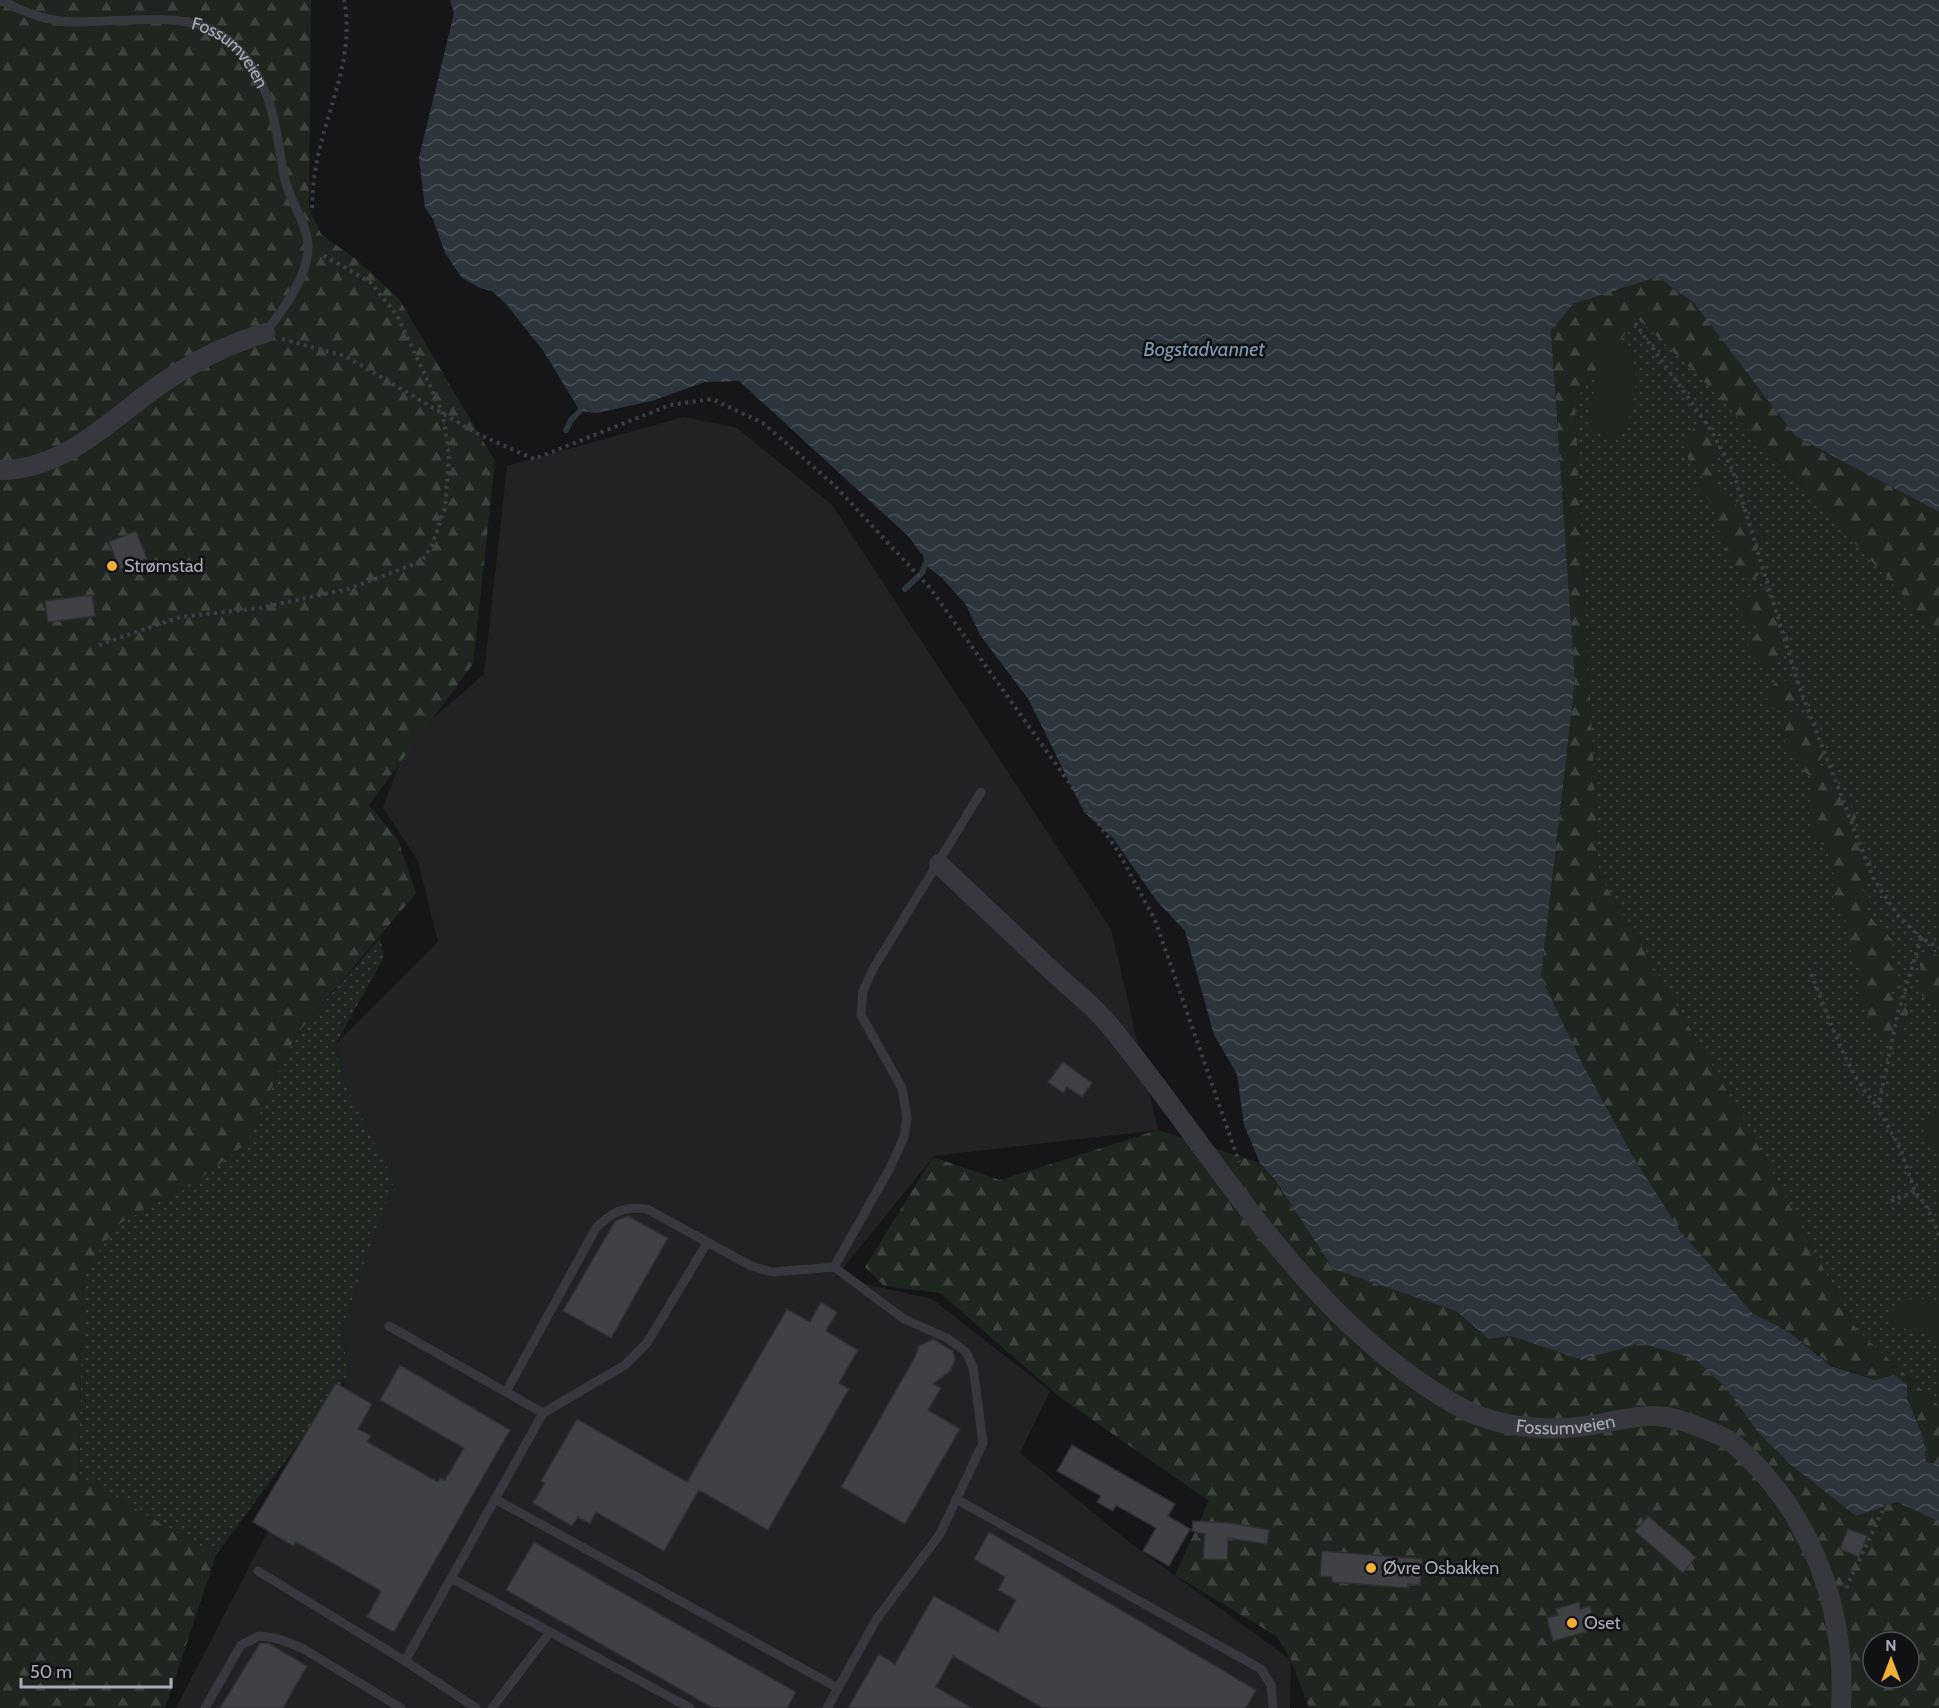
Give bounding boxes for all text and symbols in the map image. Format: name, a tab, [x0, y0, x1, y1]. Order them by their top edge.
street label: Fossumveien	[189, 12, 273, 92]
water label: Bogstadvannet	[1144, 337, 1265, 361]
place label: Strømstad	[124, 555, 204, 577]
marker: Strømstad	[105, 559, 119, 573]
street label: Fossumveien	[1514, 1410, 1617, 1439]
place label: Øvre Osbakken	[1383, 1557, 1499, 1579]
marker: Øvre Osbakken	[1364, 1561, 1378, 1575]
place label: Oset	[1584, 1612, 1621, 1634]
marker: Oset	[1565, 1616, 1579, 1630]
north arrow	[1861, 1630, 1921, 1690]
text: N	[1885, 1636, 1897, 1655]
scale bar	[21, 1651, 171, 1689]
text: 50 m	[30, 1661, 72, 1683]

